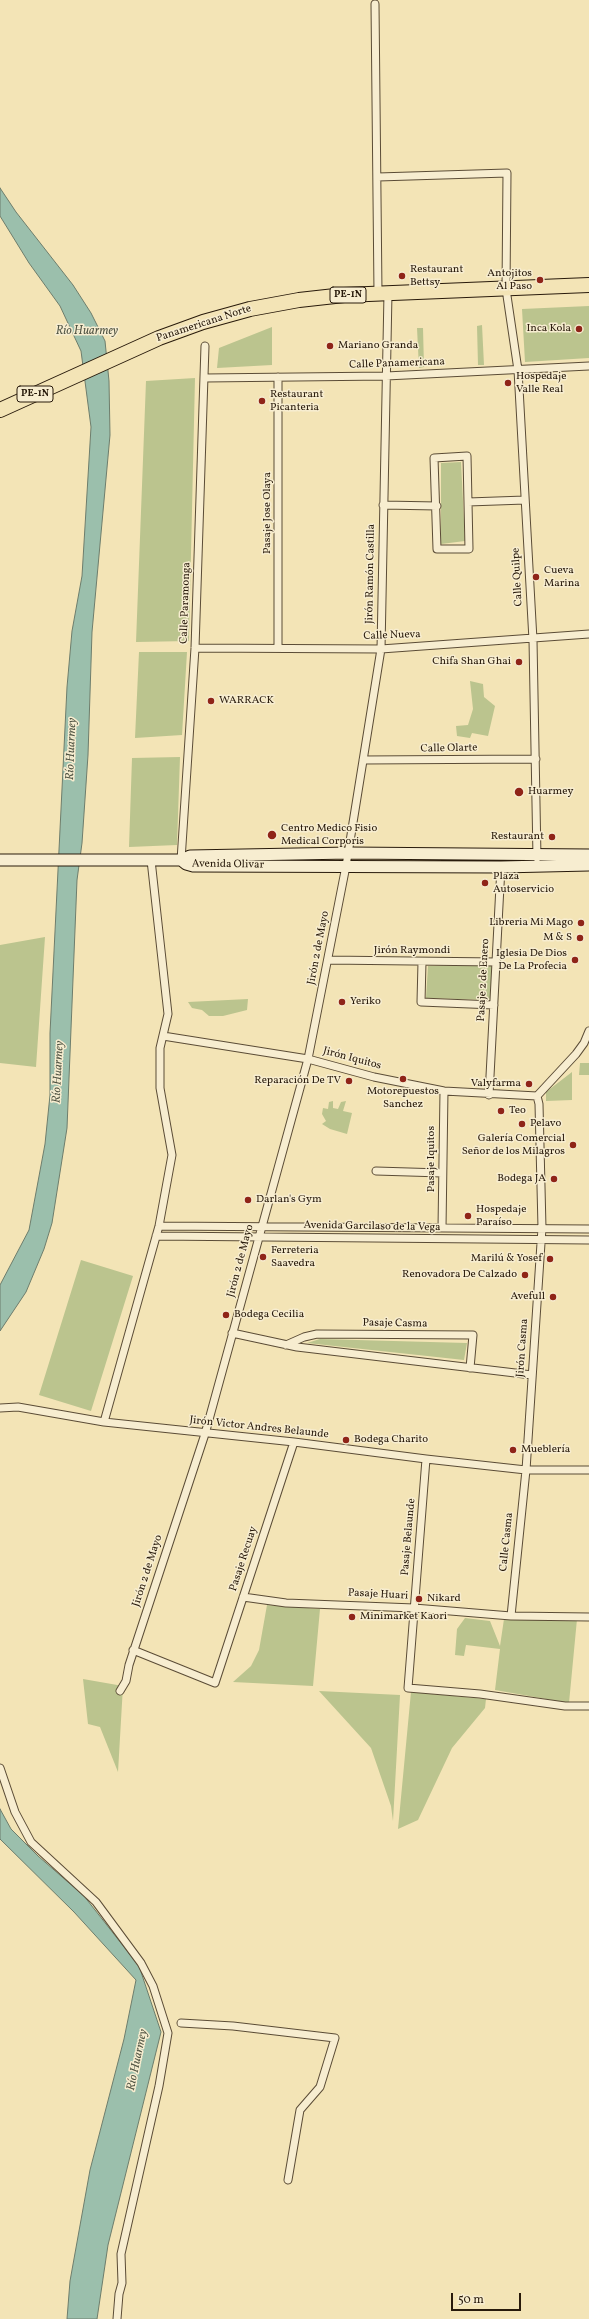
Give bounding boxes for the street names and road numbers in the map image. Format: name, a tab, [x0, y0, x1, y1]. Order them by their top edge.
road number: PE-1N	[330, 287, 366, 303]
street label: Panamericana Norte	[155, 302, 253, 346]
street label: Calle Panamericana	[349, 356, 445, 372]
road number: PE-1N	[17, 386, 53, 402]
street label: Pasaje Jose Olaya	[261, 472, 275, 554]
street label: Jirón Ramón Castilla	[364, 524, 378, 624]
street label: Calle Quilpe	[510, 547, 526, 607]
street label: Calle Paramonga	[178, 562, 194, 644]
street label: Calle Nueva	[363, 628, 421, 644]
street label: Calle Olarte	[420, 742, 478, 756]
street label: Avenida Olivar	[192, 858, 264, 872]
street label: Jirón 2 de Mayo	[305, 910, 333, 986]
street label: Pasaje 2 de Enero	[475, 938, 493, 1022]
street label: Jirón Raymondi	[374, 944, 450, 958]
street label: Jirón Iquitos	[321, 1045, 383, 1073]
street label: Pasaje Iquitos	[425, 1126, 439, 1192]
street label: Avenida Garcilaso de la Vega	[303, 1219, 441, 1235]
street label: Jirón 2 de Mayo	[225, 1223, 257, 1299]
street label: Pasaje Casma	[362, 1317, 428, 1331]
street label: Jirón Casma	[514, 1318, 532, 1378]
street label: Jirón Victor Andres Belaunde	[189, 1414, 329, 1442]
street label: Pasaje Belaunde	[399, 1498, 419, 1576]
street label: Calle Casma	[497, 1512, 517, 1572]
street label: Pasaje Recuay	[227, 1525, 261, 1593]
street label: Jirón 2 de Mayo	[130, 1533, 166, 1609]
street label: Pasaje Huari	[347, 1587, 409, 1603]

